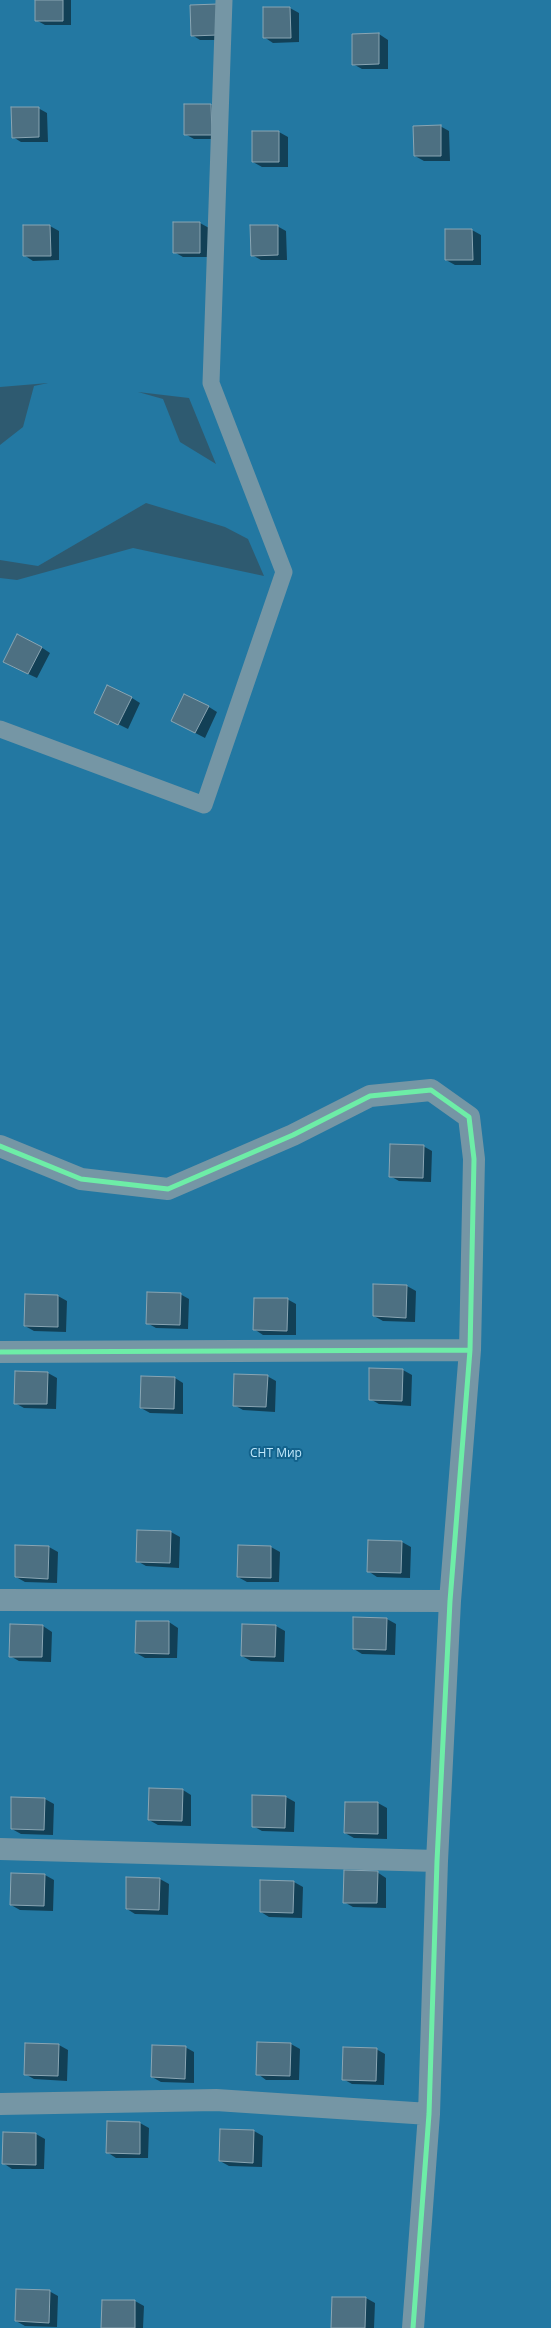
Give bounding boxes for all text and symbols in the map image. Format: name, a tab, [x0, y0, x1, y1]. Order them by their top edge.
park label: СНТ Мир	[250, 1447, 302, 1461]

